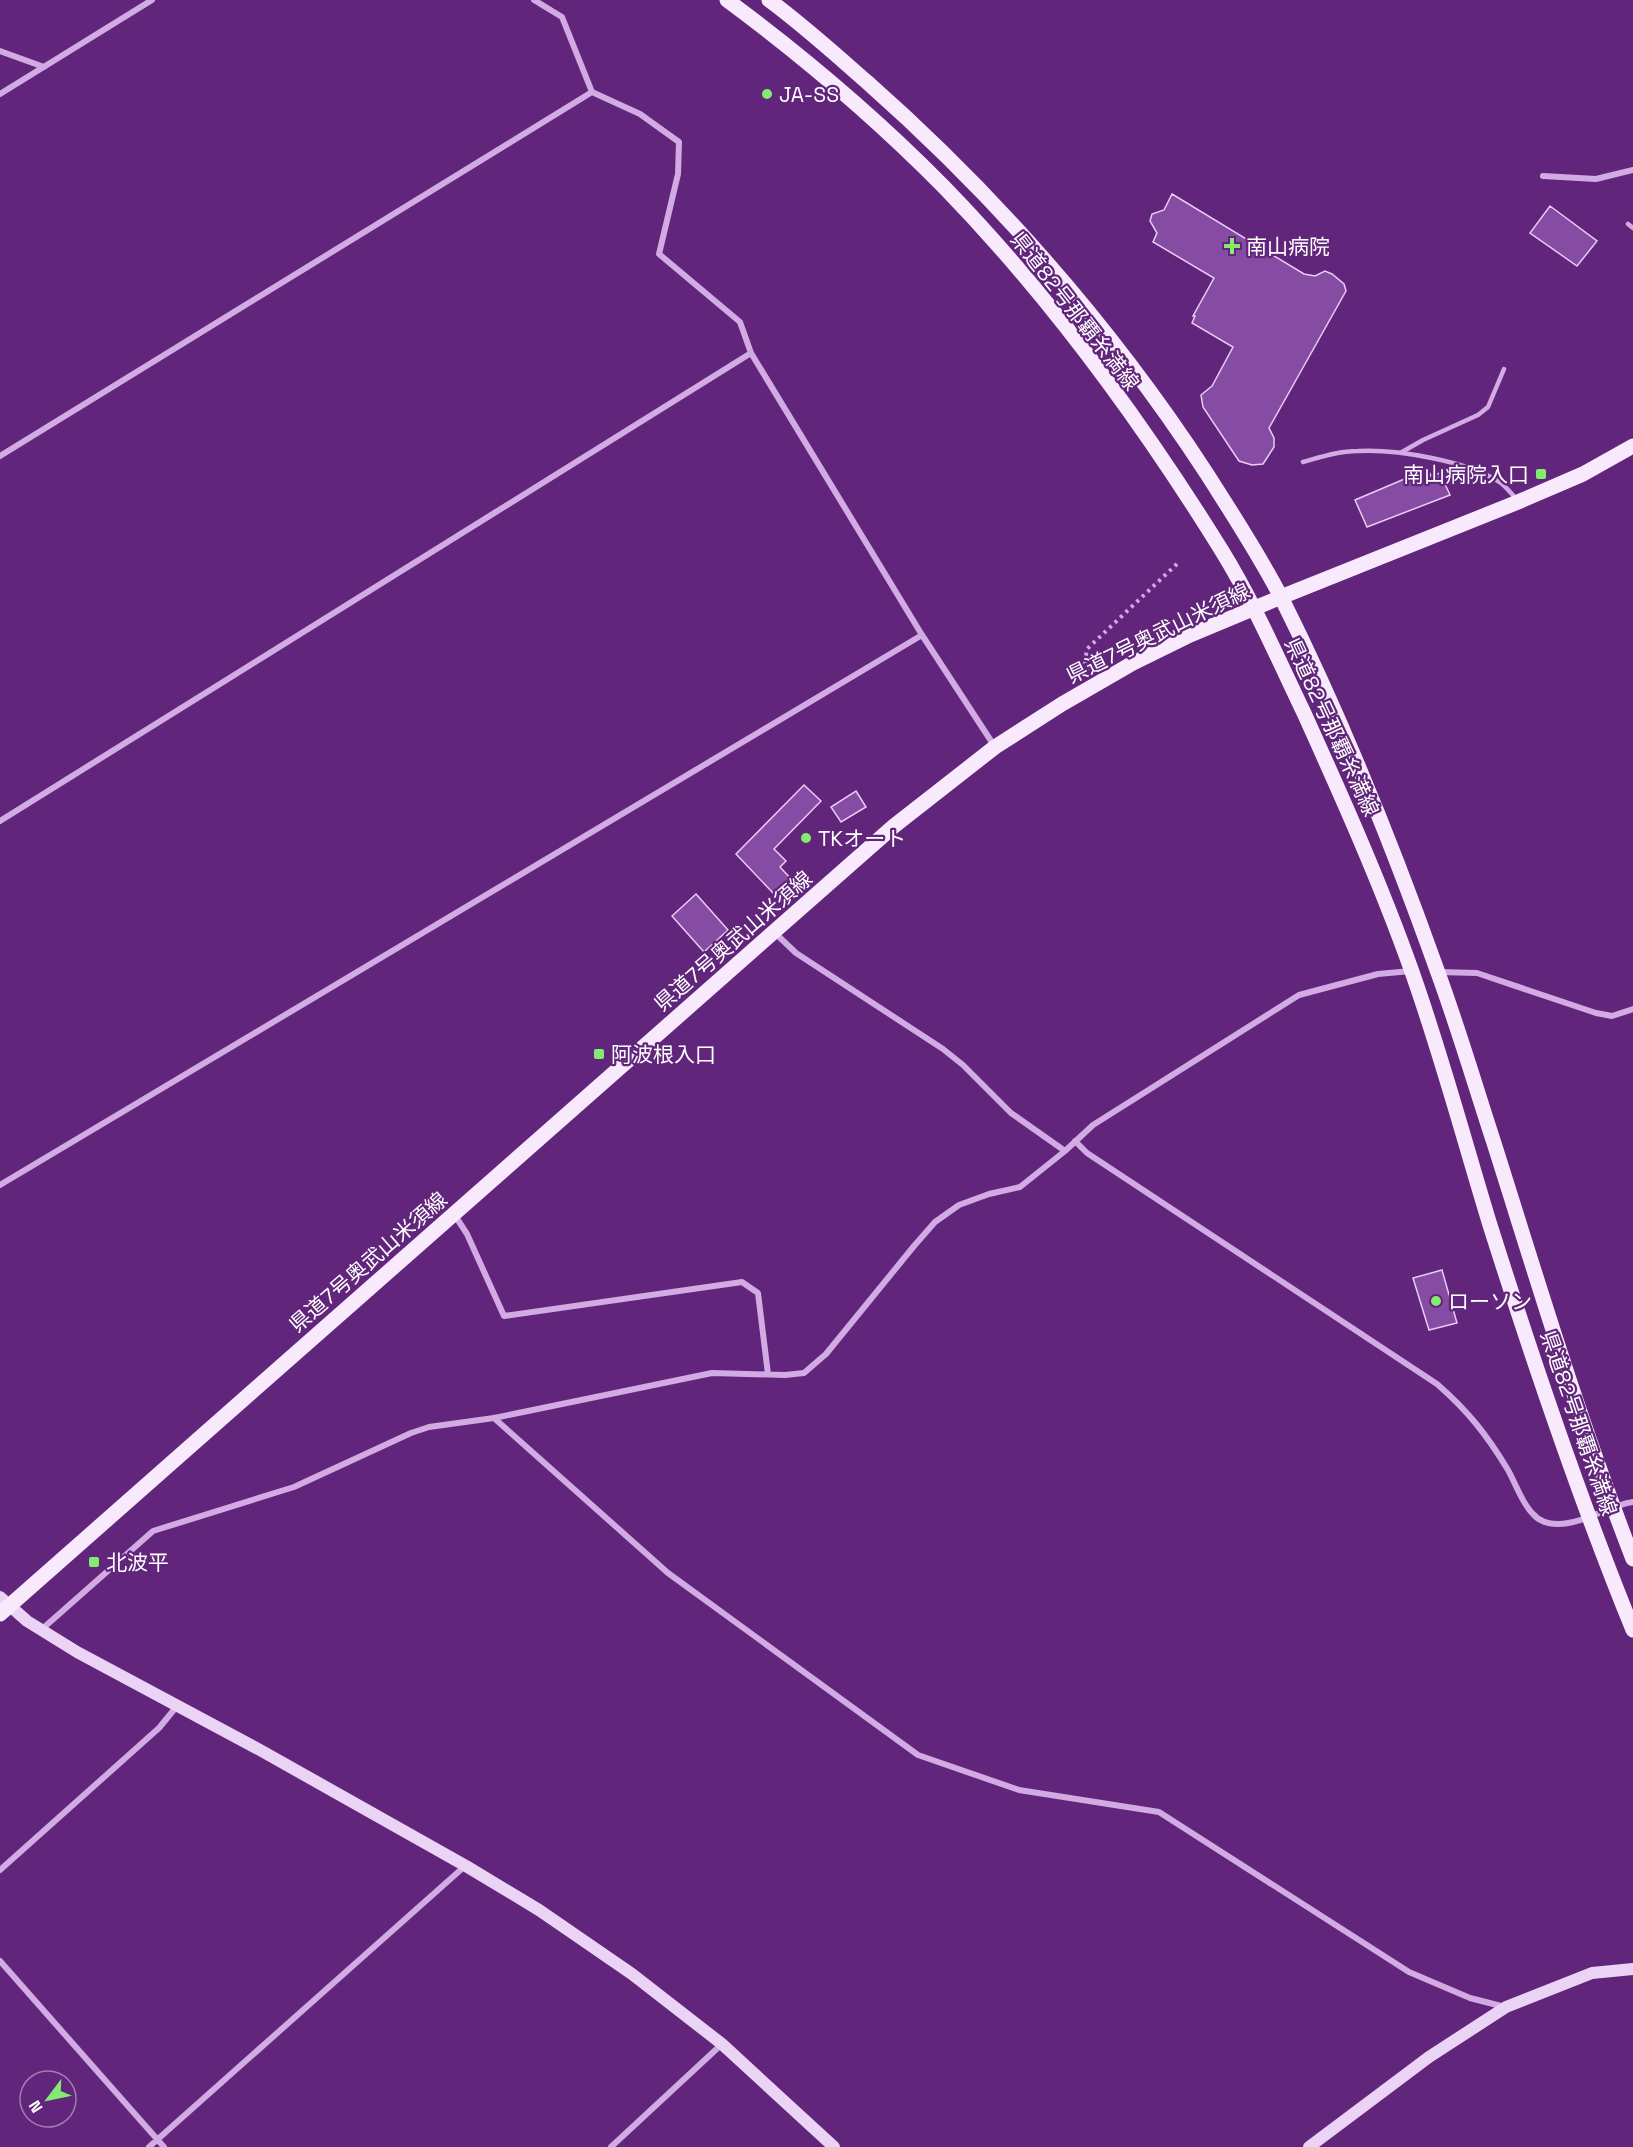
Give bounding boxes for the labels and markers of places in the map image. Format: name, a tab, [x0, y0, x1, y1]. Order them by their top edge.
place label: JA-SS	[779, 81, 839, 108]
marker: JA-SS	[760, 87, 774, 101]
place label: 南山病院	[1246, 233, 1330, 260]
marker: 南山病院	[1223, 237, 1241, 255]
place label: 南山病院入口	[1403, 461, 1529, 488]
marker: 南山病院入口	[1534, 467, 1548, 481]
place label: TKオート	[818, 825, 906, 852]
marker: TKオート	[799, 831, 813, 845]
place label: 阿波根入口	[611, 1041, 716, 1068]
marker: 阿波根入口	[592, 1047, 606, 1061]
place label: ローソン	[1448, 1288, 1532, 1315]
marker: ローソン	[1429, 1294, 1443, 1308]
place label: 北波平	[106, 1549, 169, 1576]
marker: 北波平	[87, 1555, 101, 1569]

